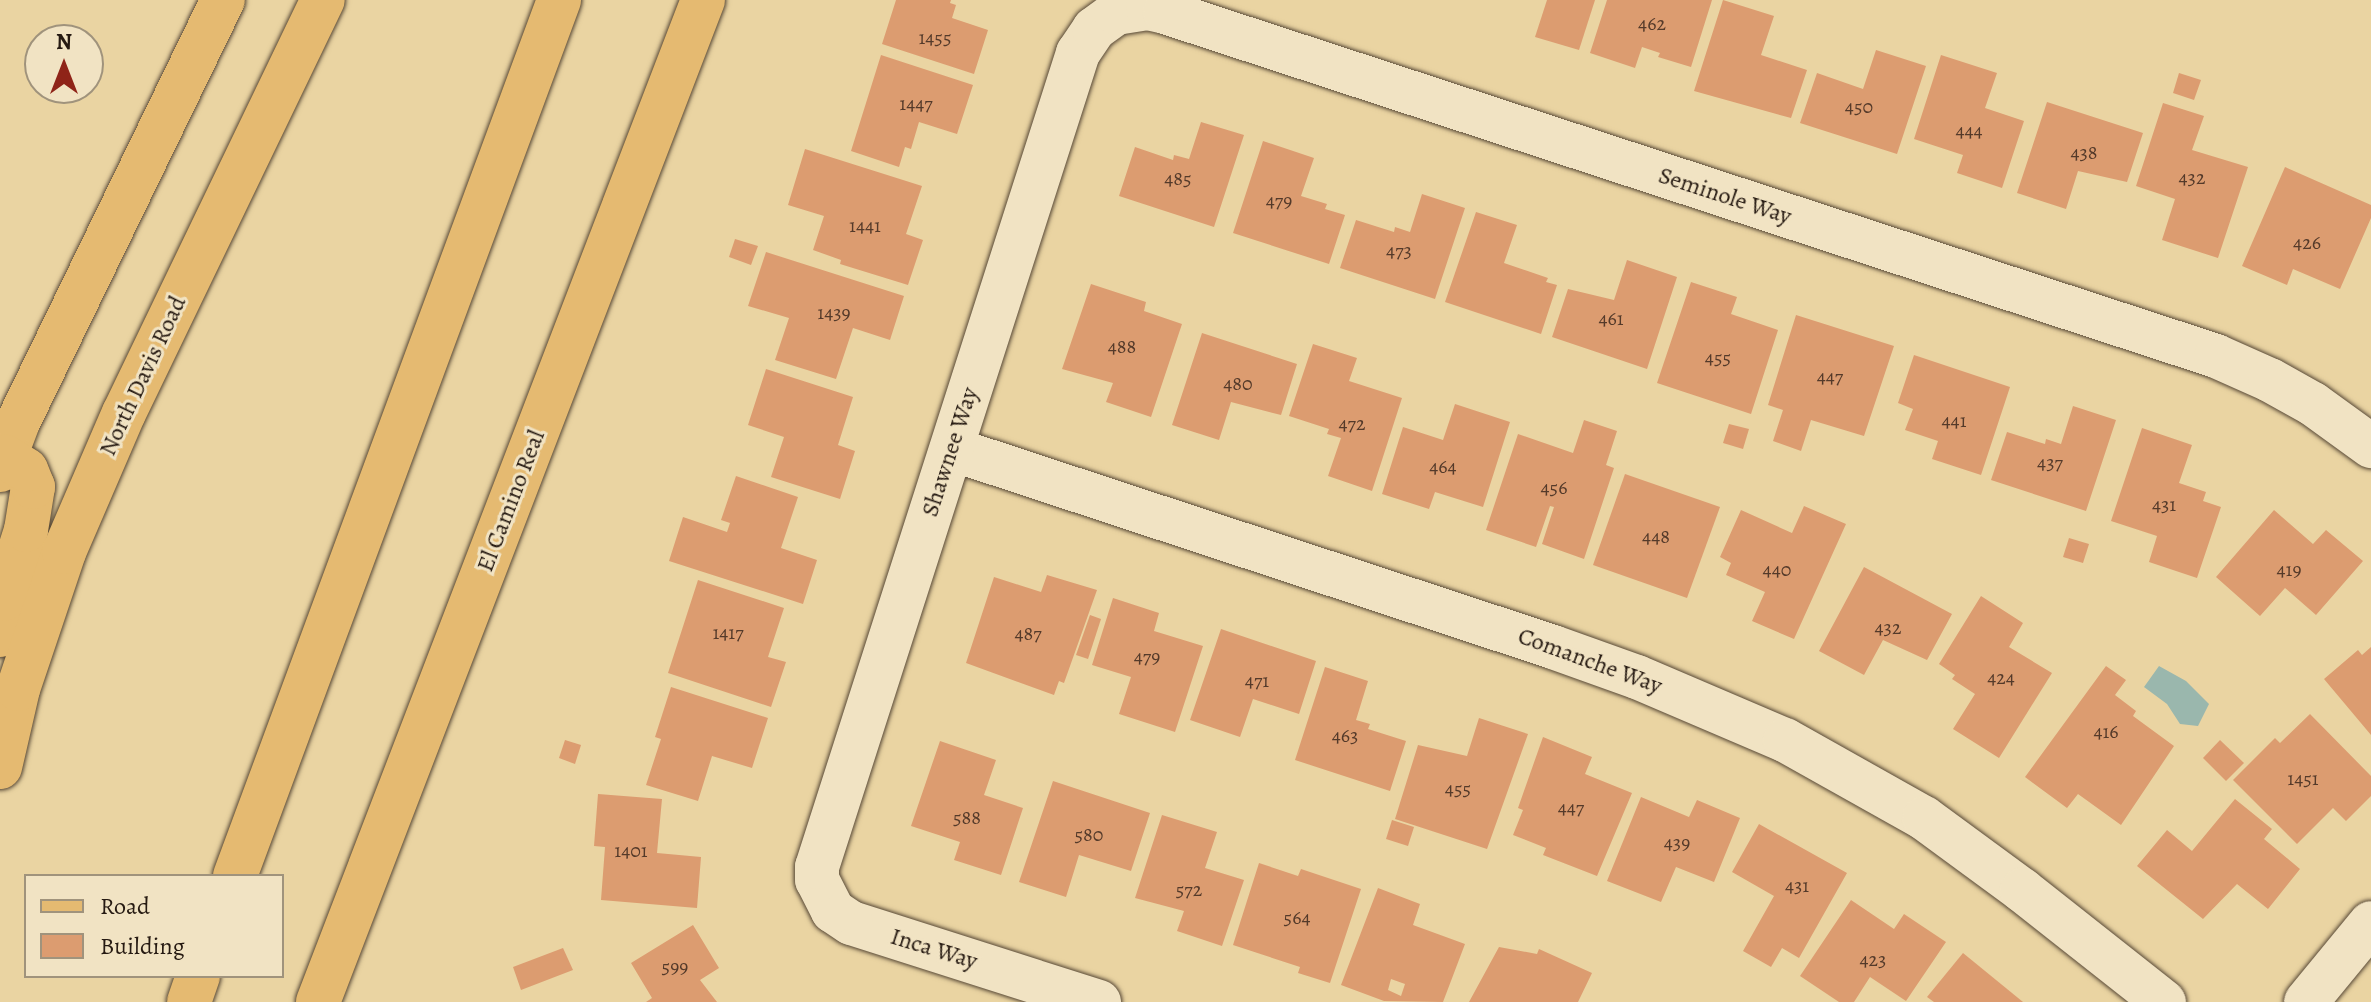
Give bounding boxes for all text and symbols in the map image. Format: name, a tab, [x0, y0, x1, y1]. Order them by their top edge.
house number: 462	[1638, 11, 1666, 35]
north arrow	[24, 24, 104, 104]
house number: 1455	[918, 25, 952, 49]
text: N	[56, 27, 72, 57]
house number: 1447	[899, 91, 933, 115]
house number: 450	[1845, 94, 1873, 118]
house number: 444	[1955, 118, 1983, 142]
house number: 438	[2070, 140, 2098, 164]
street label: Seminole Way	[1655, 161, 1795, 231]
house number: 432	[2179, 165, 2205, 189]
house number: 485	[1164, 166, 1192, 190]
house number: 479	[1266, 188, 1292, 212]
house number: 1441	[849, 213, 881, 237]
house number: 426	[2293, 230, 2321, 254]
house number: 473	[1386, 238, 1412, 262]
street label: North Davis Road	[93, 292, 193, 460]
house number: 1439	[817, 300, 851, 324]
house number: 461	[1598, 306, 1624, 330]
house number: 488	[1108, 334, 1136, 358]
house number: 455	[1705, 345, 1731, 369]
house number: 447	[1817, 364, 1843, 388]
house number: 480	[1223, 371, 1253, 395]
street label: Shawnee Way	[916, 384, 984, 520]
house number: 441	[1942, 408, 1966, 432]
house number: 472	[1339, 411, 1365, 435]
street label: El Camino Real	[471, 426, 551, 576]
house number: 437	[2037, 450, 2063, 474]
house number: 464	[1429, 454, 1457, 478]
house number: 456	[1541, 475, 1567, 499]
house number: 431	[2152, 492, 2176, 516]
house number: 448	[1642, 524, 1670, 548]
house number: 440	[1763, 557, 1791, 581]
house number: 419	[2277, 557, 2301, 581]
house number: 432	[1875, 615, 1901, 639]
house number: 1417	[712, 620, 744, 644]
house number: 487	[1014, 621, 1042, 645]
street label: Comanche Way	[1514, 622, 1666, 700]
house number: 479	[1134, 644, 1160, 668]
house number: 424	[1987, 665, 2015, 689]
house number: 471	[1245, 668, 1269, 692]
house number: 416	[2093, 719, 2119, 743]
house number: 463	[1332, 723, 1358, 747]
house number: 1451	[2287, 766, 2319, 790]
house number: 455	[1445, 776, 1471, 800]
house number: 447	[1558, 795, 1584, 819]
house number: 588	[953, 805, 981, 829]
house number: 580	[1075, 822, 1103, 846]
house number: 439	[1664, 830, 1690, 854]
house number: 1401	[614, 838, 648, 862]
house number: 431	[1785, 873, 1809, 897]
legend	[24, 874, 284, 978]
house number: 572	[1176, 877, 1202, 901]
text: Road	[100, 890, 150, 922]
house number: 564	[1284, 905, 1310, 929]
street label: Inca Way	[887, 922, 981, 976]
text: Building	[100, 930, 185, 962]
house number: 423	[1860, 947, 1886, 971]
house number: 599	[662, 954, 688, 978]

